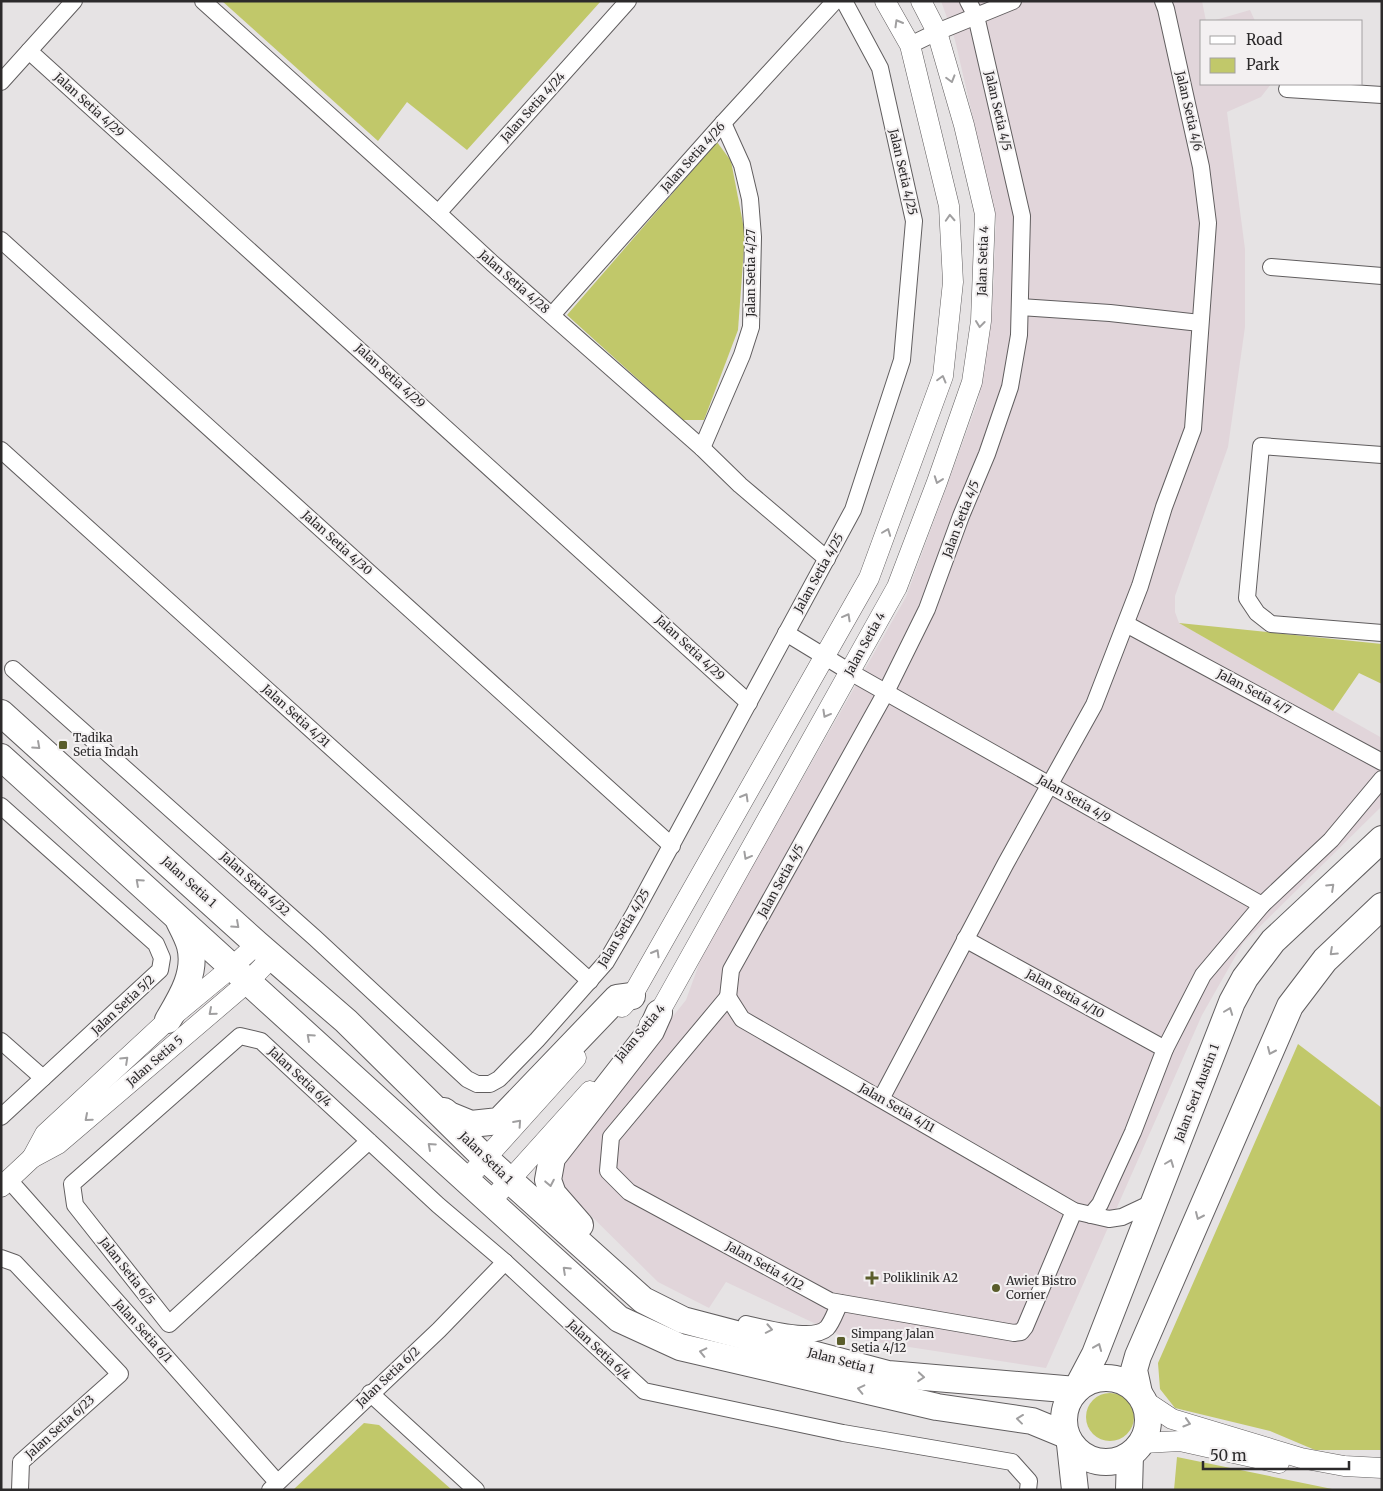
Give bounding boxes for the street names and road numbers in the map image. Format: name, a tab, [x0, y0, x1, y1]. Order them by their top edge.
street label: Jalan Setia 4/24	[497, 68, 568, 145]
street label: Jalan Setia 4/29	[51, 69, 127, 140]
street label: Jalan Setia 4/5	[982, 69, 1015, 152]
street label: Jalan Setia 4/6	[1173, 69, 1206, 152]
street label: Jalan Setia 4/26	[657, 119, 728, 195]
street label: Jalan Setia 4/25	[886, 126, 921, 217]
street label: Jalan Setia 4	[974, 225, 991, 297]
street label: Jalan Setia 4/27	[743, 229, 758, 318]
street label: Jalan Setia 4/28	[475, 246, 553, 316]
street label: Jalan Setia 4/29	[352, 340, 428, 411]
street label: Jalan Setia 4/5	[939, 478, 982, 560]
street label: Jalan Setia 4/30	[298, 507, 376, 578]
street label: Jalan Setia 4/25	[790, 531, 847, 616]
street label: Jalan Setia 4	[840, 609, 888, 679]
street label: Jalan Setia 4/29	[652, 611, 728, 683]
street label: Jalan Setia 4/7	[1214, 665, 1294, 717]
street label: Jalan Setia 4/31	[258, 681, 334, 750]
street label: Jalan Setia 4/9	[1034, 771, 1113, 826]
street label: Jalan Setia 4/5	[754, 842, 807, 921]
street label: Jalan Setia 4/32	[217, 848, 293, 919]
street label: Jalan Setia 1	[158, 852, 220, 910]
street label: Jalan Setia 4/25	[594, 886, 653, 970]
street label: Jalan Setia 4/10	[1023, 965, 1107, 1021]
street label: Jalan Setia 5/2	[87, 972, 157, 1038]
street label: Jalan Setia 4	[611, 1000, 668, 1065]
street label: Jalan Setia 5	[123, 1032, 186, 1090]
street label: Jalan Seri Austin 1	[1171, 1041, 1222, 1145]
street label: Jalan Setia 6/4	[265, 1043, 336, 1110]
street label: Jalan Setia 4/11	[856, 1079, 938, 1136]
street label: Jalan Setia 1	[456, 1128, 517, 1187]
street label: Jalan Setia 6/5	[96, 1233, 158, 1307]
street label: Jalan Setia 4/12	[723, 1237, 807, 1293]
street label: Jalan Setia 6/1	[110, 1295, 176, 1366]
street label: Jalan Setia 6/4	[564, 1316, 635, 1383]
street label: Jalan Setia 6/2	[352, 1343, 423, 1411]
street label: Jalan Setia 1	[805, 1344, 877, 1377]
street label: Jalan Setia 6/23	[21, 1392, 97, 1462]

